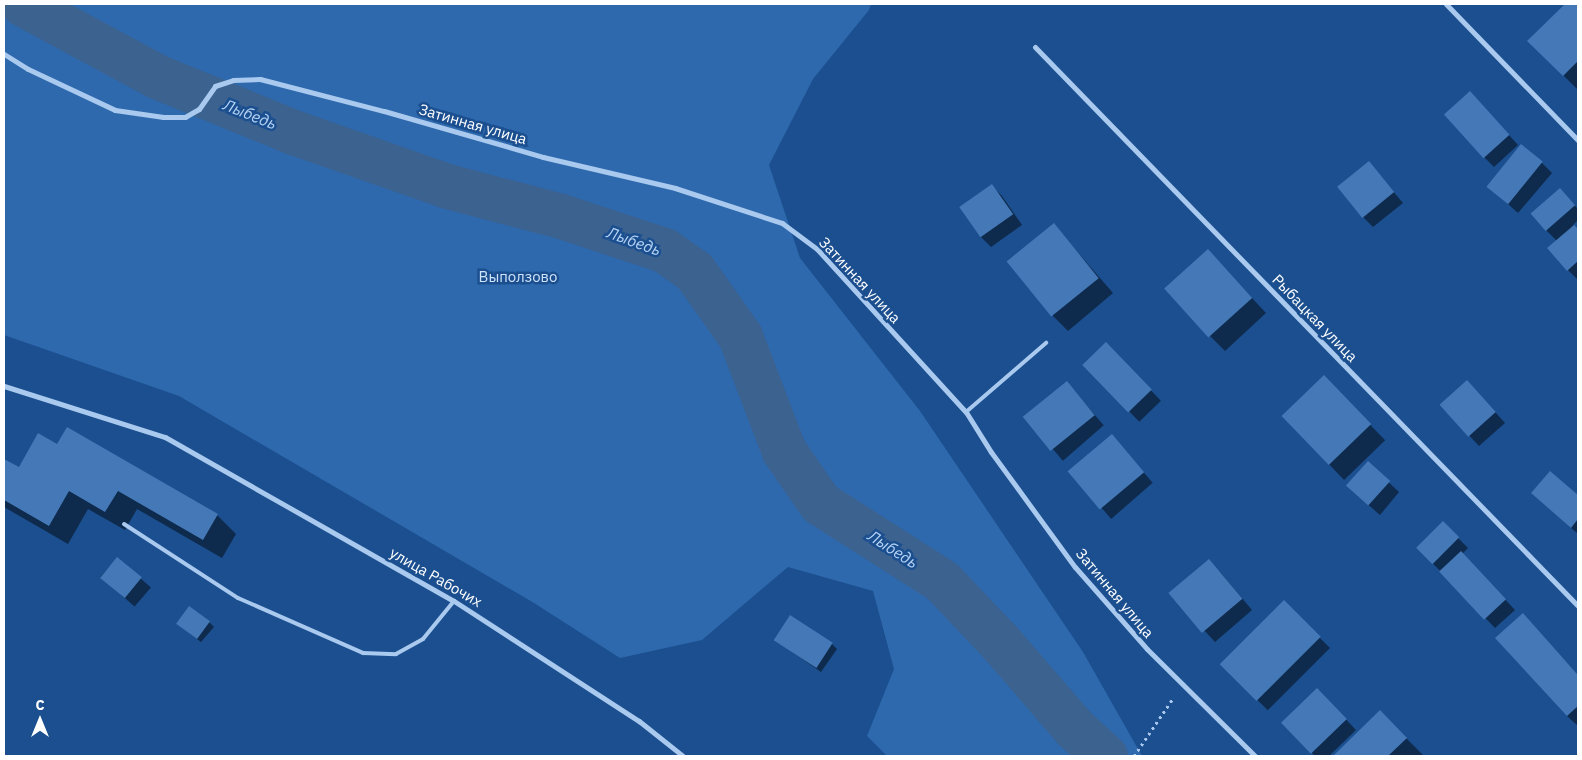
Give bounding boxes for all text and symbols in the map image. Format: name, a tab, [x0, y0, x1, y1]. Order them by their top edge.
water label: Лыбедь	[221, 95, 279, 133]
street label: Затинная улица	[417, 100, 529, 148]
water label: Лыбедь	[605, 222, 663, 260]
street label: Затинная улица	[815, 233, 905, 327]
park label: Выползово	[479, 268, 557, 286]
street label: Рыбацкая улица	[1269, 271, 1361, 365]
water label: Лыбедь	[864, 526, 922, 572]
street label: улица Рабочих	[387, 543, 485, 611]
street label: Затинная улица	[1072, 545, 1158, 641]
north arrow	[15, 695, 65, 745]
text: С	[35, 696, 45, 714]

